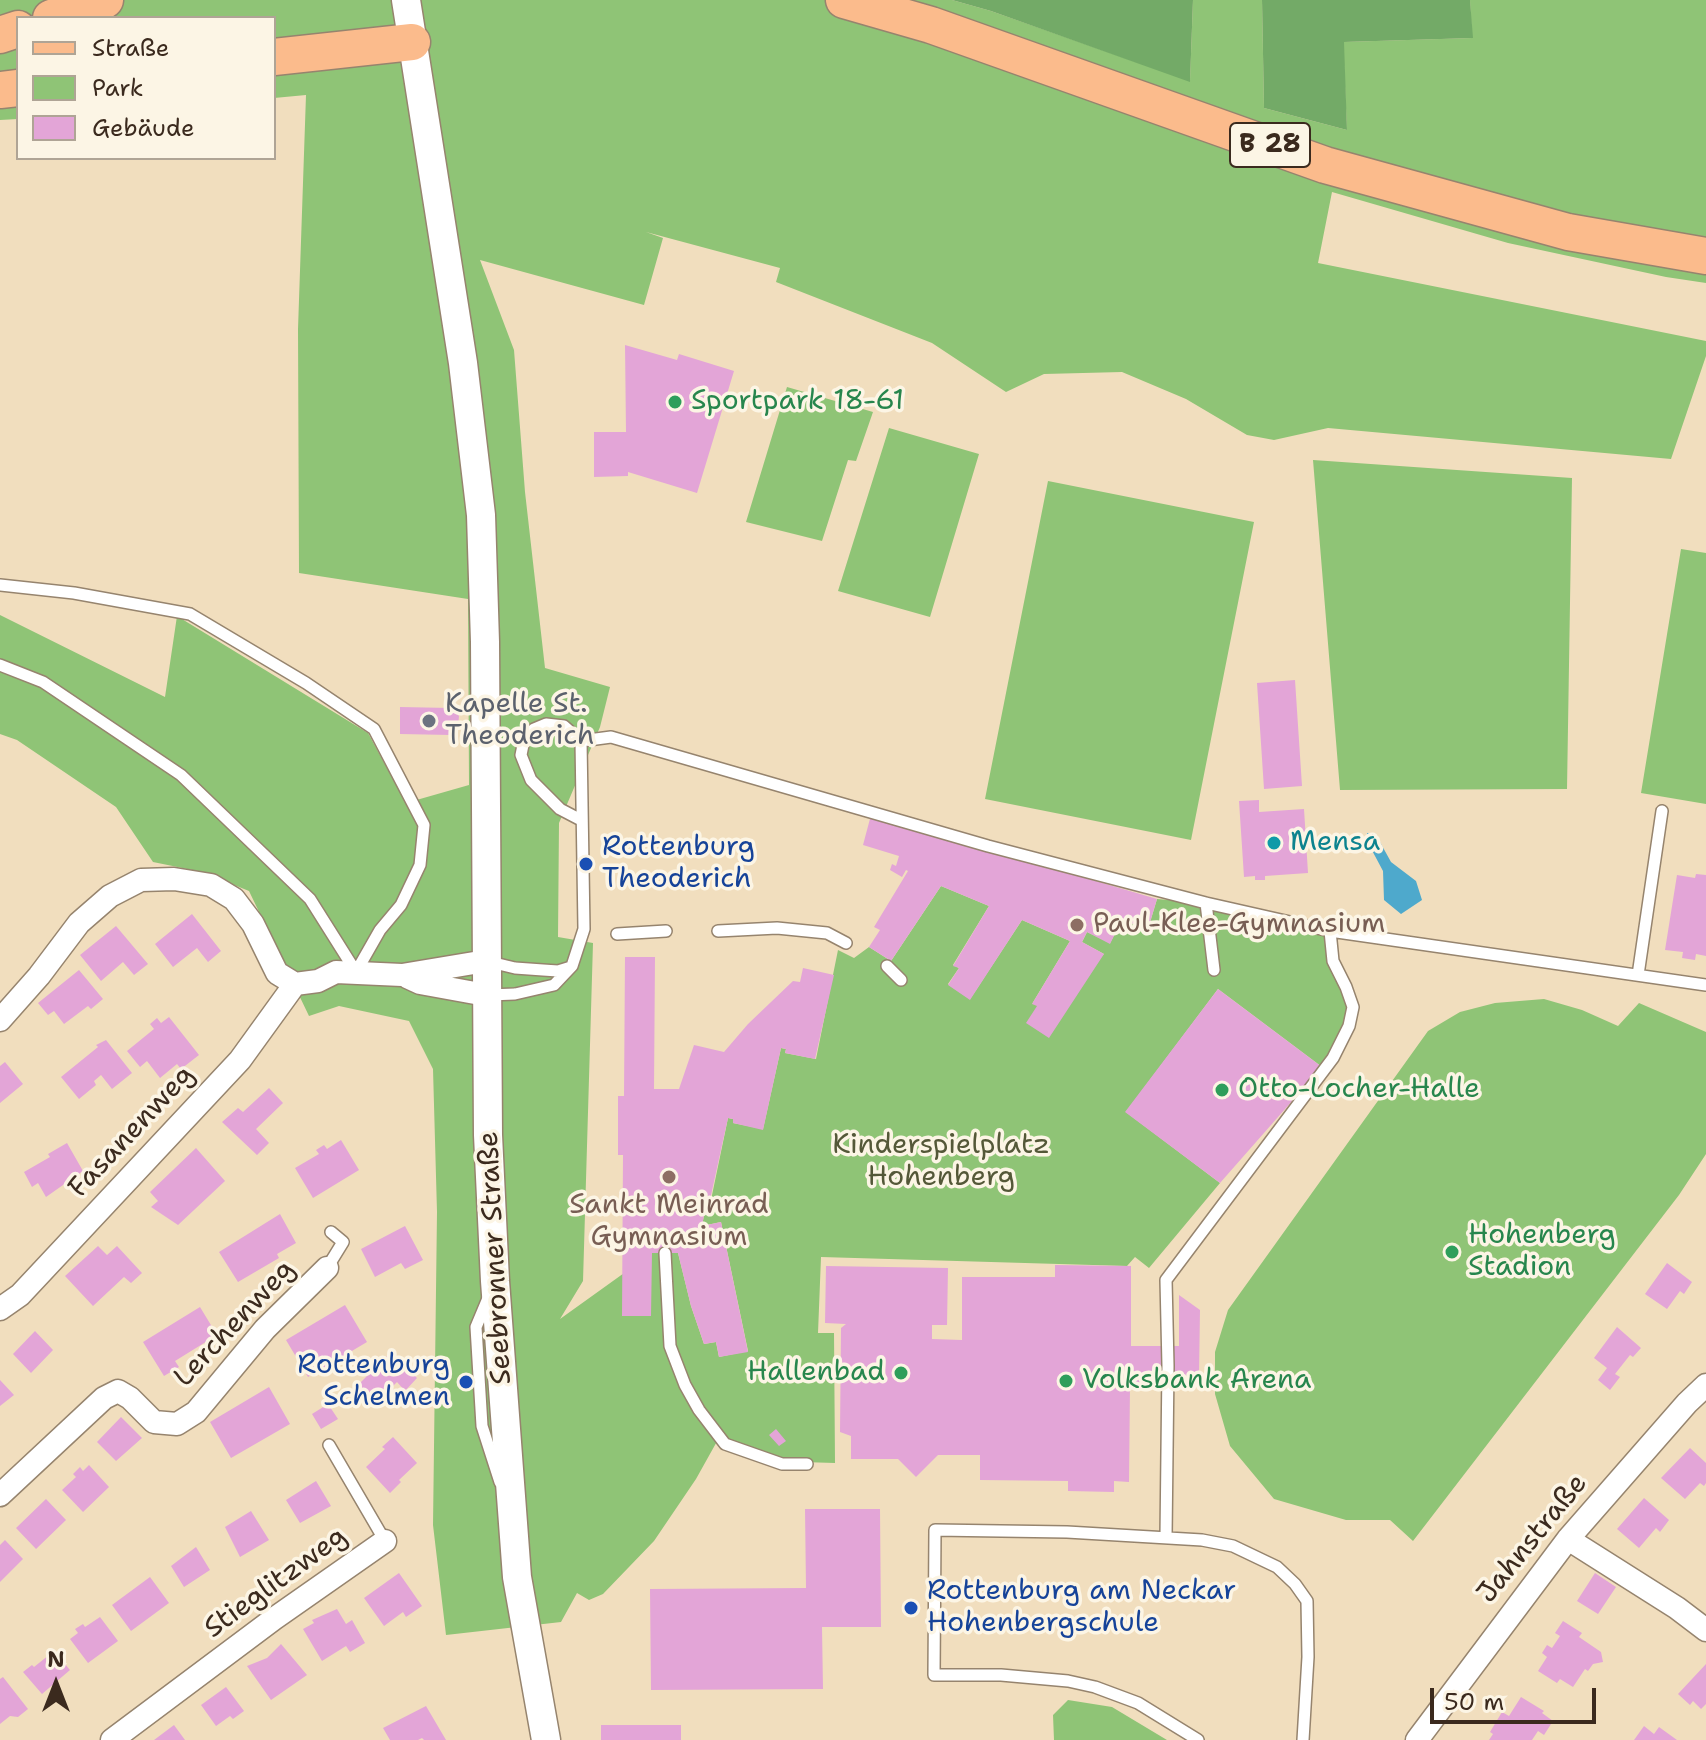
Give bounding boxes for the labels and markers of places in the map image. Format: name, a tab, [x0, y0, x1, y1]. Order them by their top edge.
place label: Sportpark 18-61	[691, 385, 904, 419]
marker: Sportpark 18-61	[666, 393, 684, 411]
place label: Kapelle St. Theoderich	[445, 688, 595, 754]
marker: Kapelle St. Theoderich	[420, 712, 438, 730]
place label: Mensa	[1290, 826, 1380, 860]
place label: Rottenburg Theoderich	[602, 831, 755, 897]
marker: Mensa	[1265, 834, 1283, 852]
marker: Rottenburg Theoderich	[577, 855, 595, 873]
place label: Paul-Klee-Gymnasium	[1093, 908, 1385, 942]
marker: Paul-Klee-Gymnasium	[1068, 916, 1086, 934]
place label: Otto-Locher-Halle	[1238, 1073, 1480, 1107]
marker: Otto-Locher-Halle	[1213, 1081, 1231, 1099]
marker: Sankt Meinrad Gymnasium	[660, 1168, 678, 1186]
place label: Sankt Meinrad Gymnasium	[569, 1189, 769, 1255]
place label: Hohenberg Stadion	[1468, 1219, 1616, 1285]
marker: Hohenberg Stadion	[1443, 1243, 1461, 1261]
place label: Rottenburg Schelmen	[297, 1349, 450, 1415]
place label: Hallenbad	[747, 1356, 885, 1390]
marker: Hallenbad	[892, 1364, 910, 1382]
place label: Volksbank Arena	[1082, 1364, 1311, 1398]
marker: Volksbank Arena	[1057, 1372, 1075, 1390]
marker: Rottenburg Schelmen	[457, 1373, 475, 1391]
place label: Rottenburg am Neckar Hohenbergschule	[927, 1575, 1236, 1641]
marker: Rottenburg am Neckar Hohenbergschule	[902, 1599, 920, 1617]

